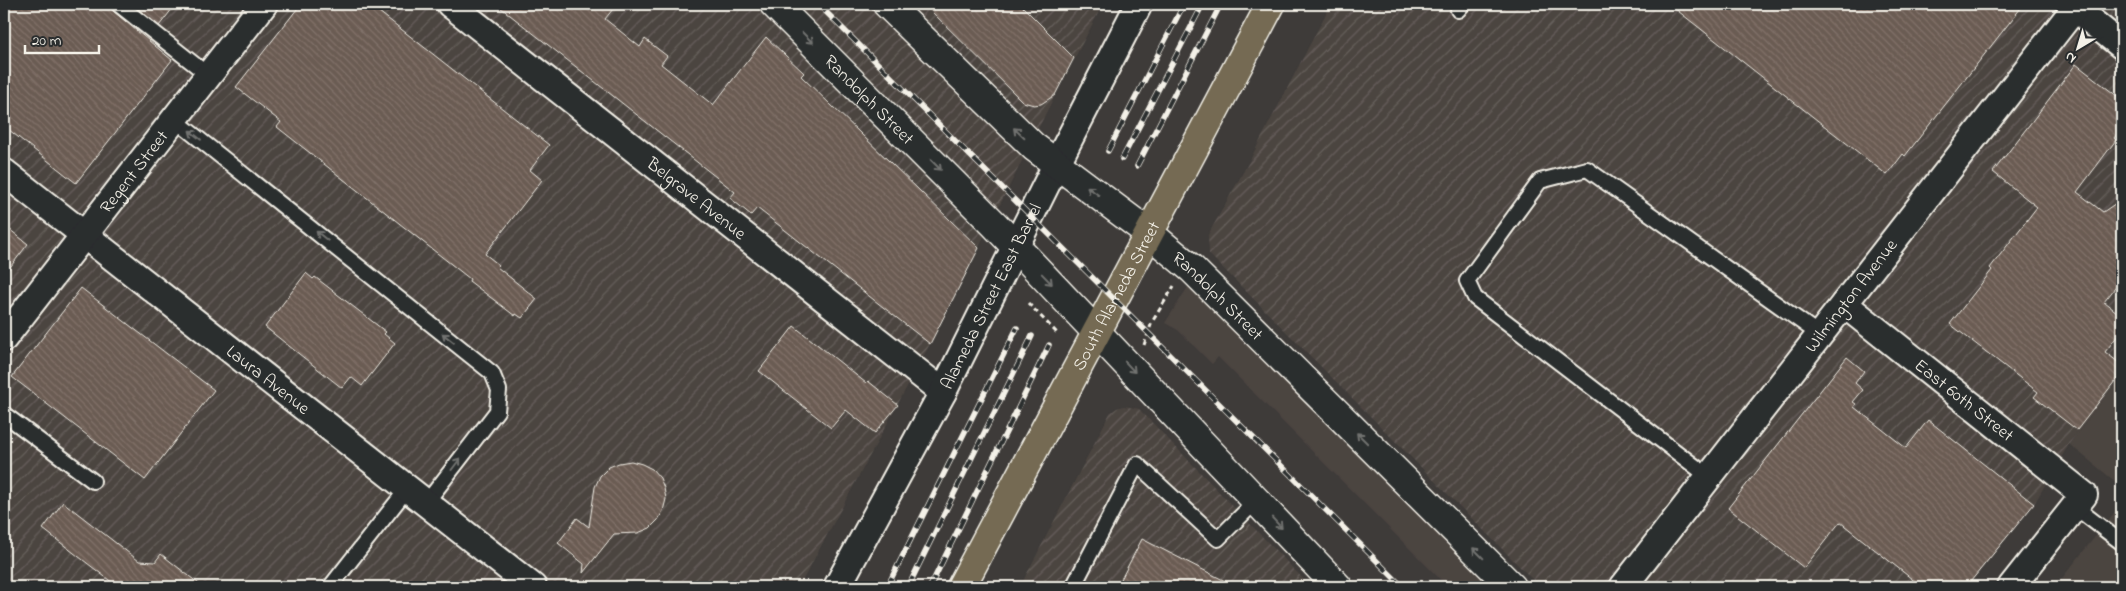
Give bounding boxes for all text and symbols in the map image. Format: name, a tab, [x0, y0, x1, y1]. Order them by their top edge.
scale bar	[25, 22, 99, 54]
north arrow	[2054, 22, 2104, 72]
text: 20 m	[32, 30, 62, 52]
one-way arrow	[802, 32, 814, 44]
text: N	[2061, 46, 2081, 68]
street label: Randolph Street	[817, 50, 919, 152]
street label: Regent Street	[94, 126, 176, 220]
one-way arrow	[1013, 126, 1025, 139]
one-way arrow	[189, 129, 202, 140]
street label: Belgrave Avenue	[639, 152, 752, 248]
one-way arrow	[929, 159, 941, 171]
one-way arrow	[1087, 185, 1100, 196]
street label: Alameda Street East Barrel	[935, 200, 1050, 394]
street label: South Alameda Street	[1067, 217, 1168, 376]
one-way arrow	[315, 231, 328, 242]
street label: Wilmington Avenue	[1800, 233, 1905, 359]
street label: Randolph Street	[1166, 247, 1268, 348]
one-way arrow	[1041, 273, 1053, 286]
one-way arrow	[442, 333, 455, 344]
street label: Laura Avenue	[220, 340, 315, 423]
street label: East 60th Street	[1908, 354, 2019, 449]
one-way arrow	[1124, 360, 1136, 373]
one-way arrow	[1356, 432, 1369, 444]
one-way arrow	[451, 457, 461, 471]
one-way arrow	[1271, 517, 1283, 530]
one-way arrow	[1471, 547, 1484, 559]

